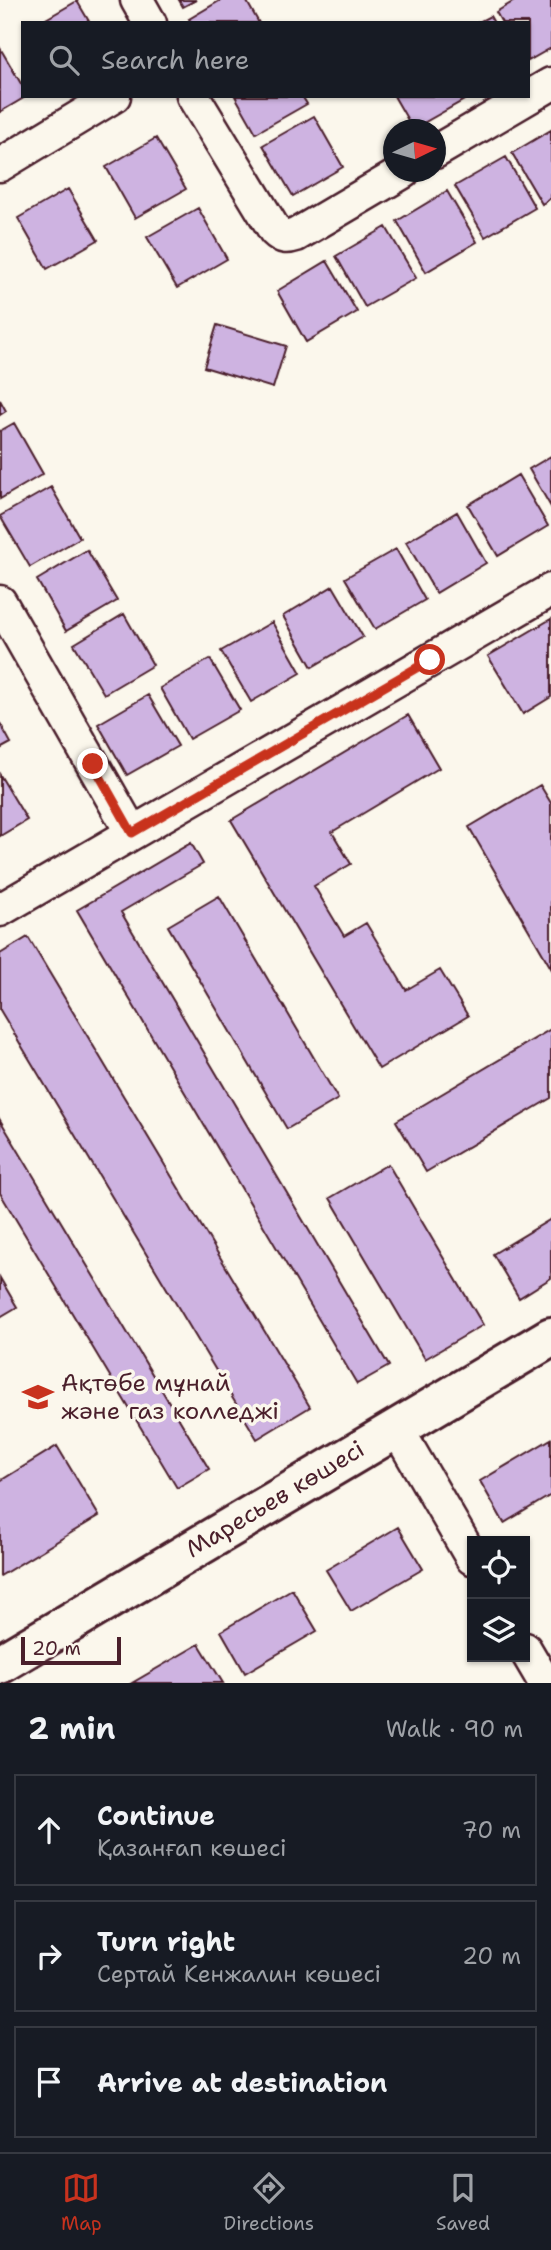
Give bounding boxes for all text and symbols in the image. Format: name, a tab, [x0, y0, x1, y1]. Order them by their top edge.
search box	[21, 21, 530, 98]
icon: search	[45, 41, 83, 79]
text: Search here	[101, 42, 250, 77]
north arrow	[383, 119, 446, 182]
route start	[414, 644, 445, 675]
route end	[77, 748, 108, 779]
place label: Ақтөбе мұнай және газ колледжі	[61, 1367, 279, 1427]
school or university icon: Ақтөбе мұнай және газ колледжі	[21, 1380, 55, 1414]
street label: Маресьев көшесі	[180, 1433, 370, 1565]
map controls	[467, 1536, 530, 1662]
button: locate	[467, 1536, 530, 1599]
button: layers	[467, 1599, 530, 1662]
scale bar	[21, 1634, 121, 1666]
text: 20 m	[32, 1636, 81, 1661]
text: 2 min	[28, 1708, 115, 1749]
text: Walk · 90 m	[386, 1714, 523, 1744]
text: Continue	[97, 1798, 215, 1833]
icon: ahead	[30, 1811, 68, 1849]
text: 70 m	[462, 1815, 521, 1845]
text: Қазанғап көшесі	[97, 1833, 287, 1863]
text: Turn right	[97, 1924, 235, 1959]
icon: right	[30, 1937, 68, 1975]
text: 20 m	[462, 1941, 521, 1971]
text: Сертай Кенжалин көшесі	[97, 1959, 381, 1989]
icon: arrive	[30, 2063, 68, 2101]
text: Arrive at destination	[97, 2065, 387, 2100]
tab: Map	[61, 2169, 102, 2236]
tab: Directions	[224, 2169, 314, 2236]
tab: Saved	[436, 2169, 490, 2236]

